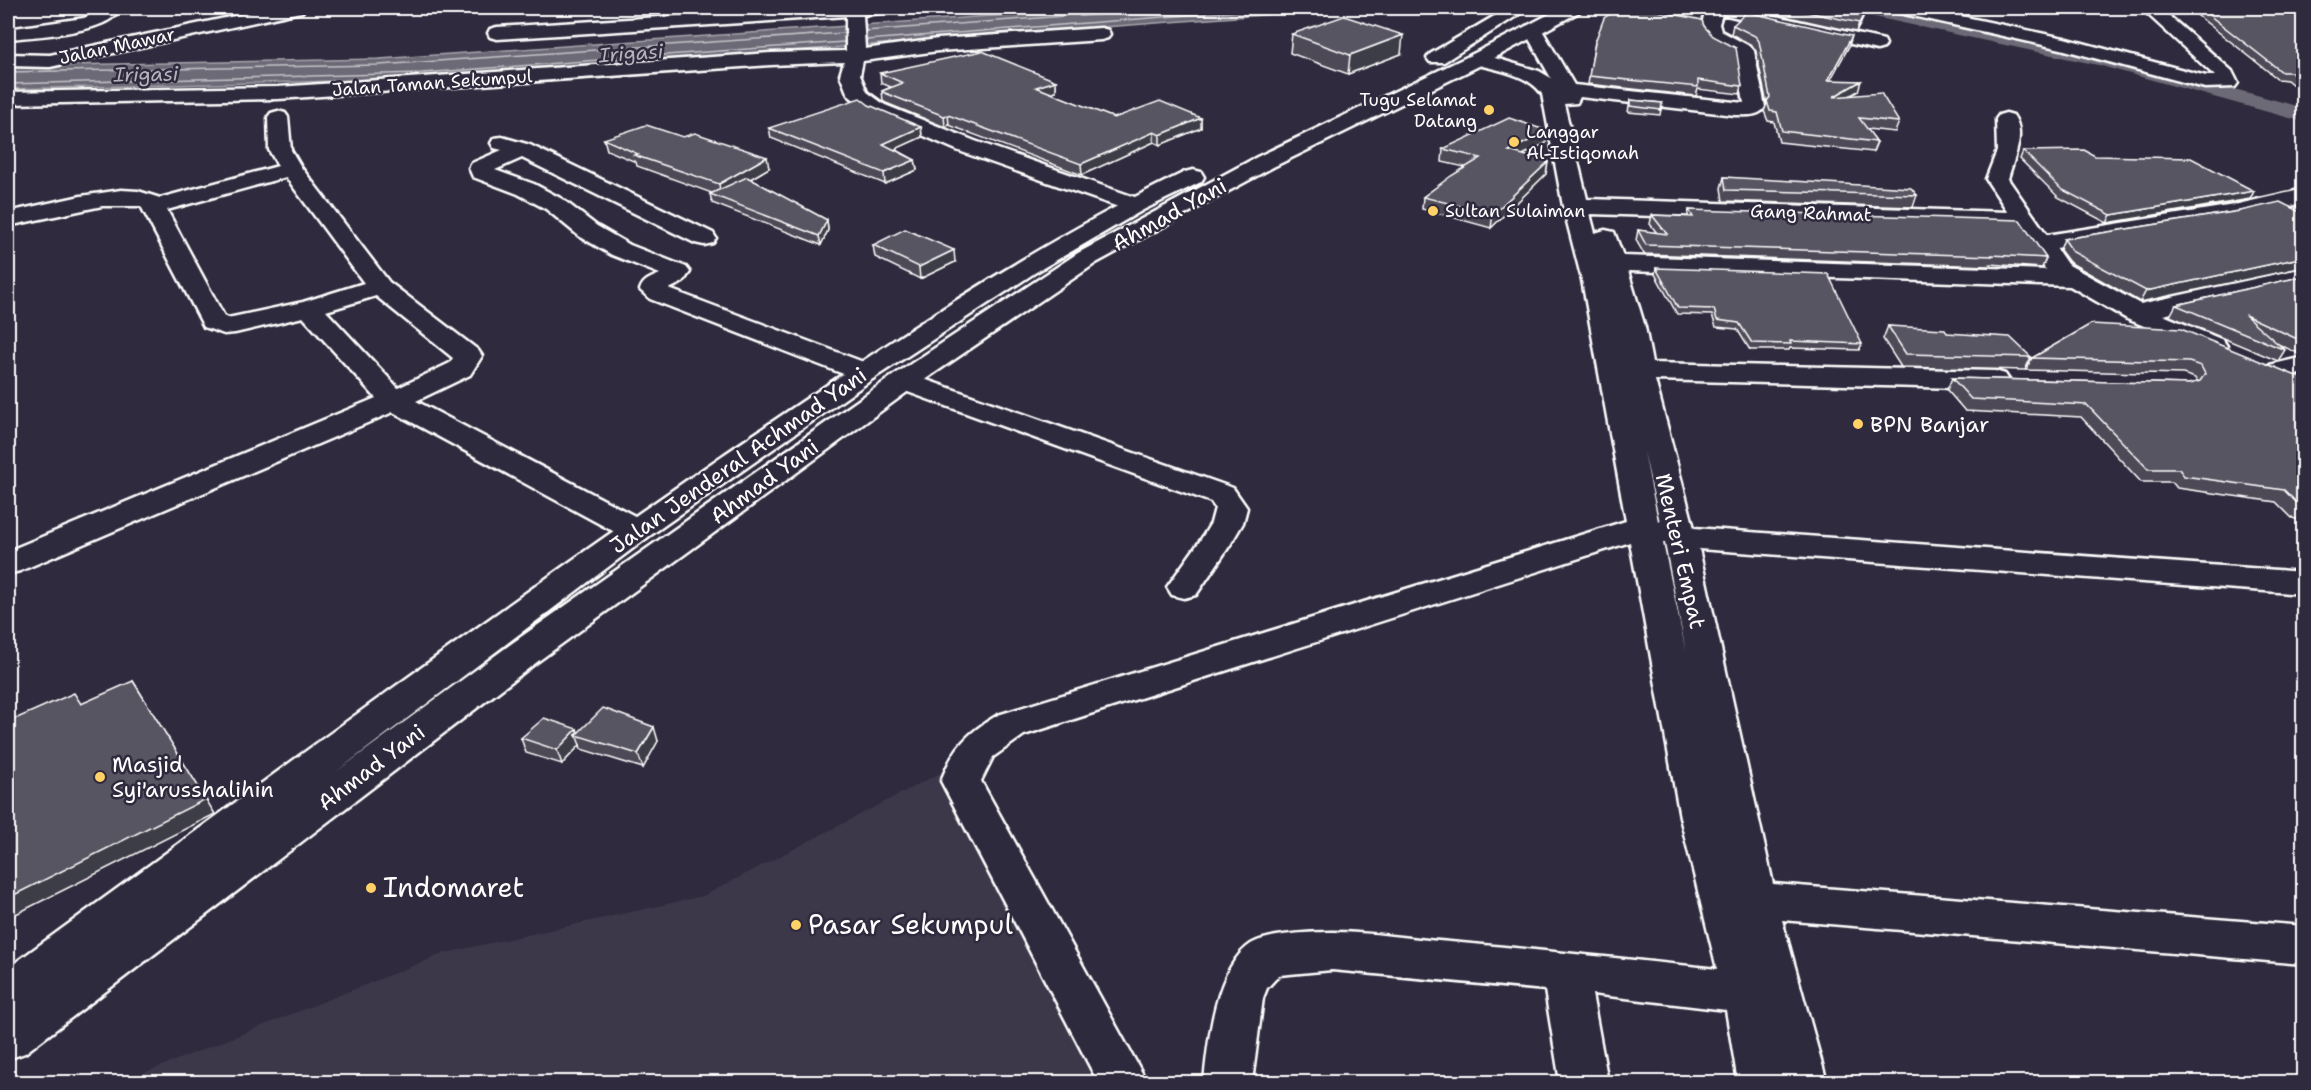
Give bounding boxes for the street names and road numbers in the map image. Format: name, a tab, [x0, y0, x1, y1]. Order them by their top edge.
street label: Jalan Mawar	[57, 22, 177, 70]
street label: Jalan Taman Sekumpul	[331, 64, 534, 102]
street label: Ahmad Yani	[1107, 171, 1232, 258]
street label: Gang Rahmat	[1750, 199, 1872, 227]
street label: Jalan Jenderal Achmad Yani	[604, 360, 872, 560]
street label: Ahmad Yani	[704, 432, 824, 531]
street label: Menteri Empat	[1649, 471, 1712, 632]
street label: Ahmad Yani	[312, 718, 431, 817]

